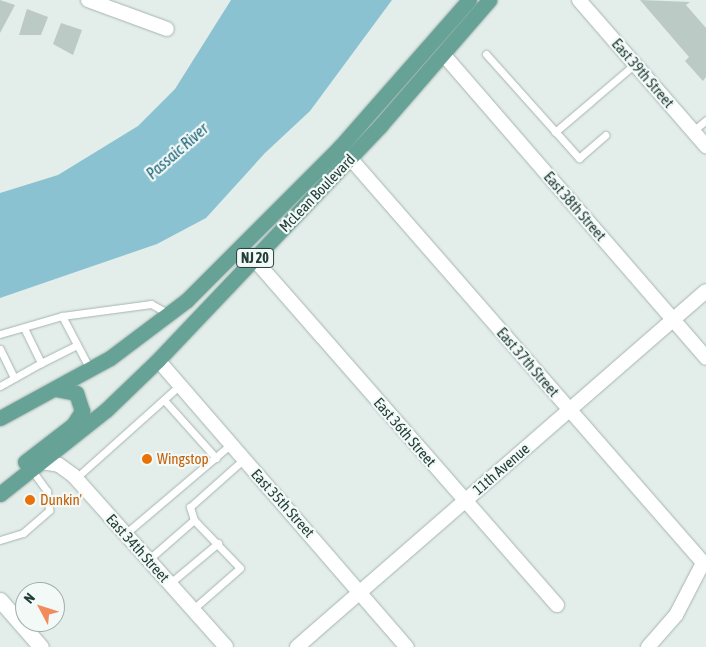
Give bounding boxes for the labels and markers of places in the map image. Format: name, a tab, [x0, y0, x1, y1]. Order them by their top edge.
place label: Wingstop	[157, 450, 209, 468]
marker: Wingstop	[141, 453, 153, 465]
place label: Dunkin'	[40, 491, 82, 509]
marker: Dunkin'	[24, 494, 36, 506]

